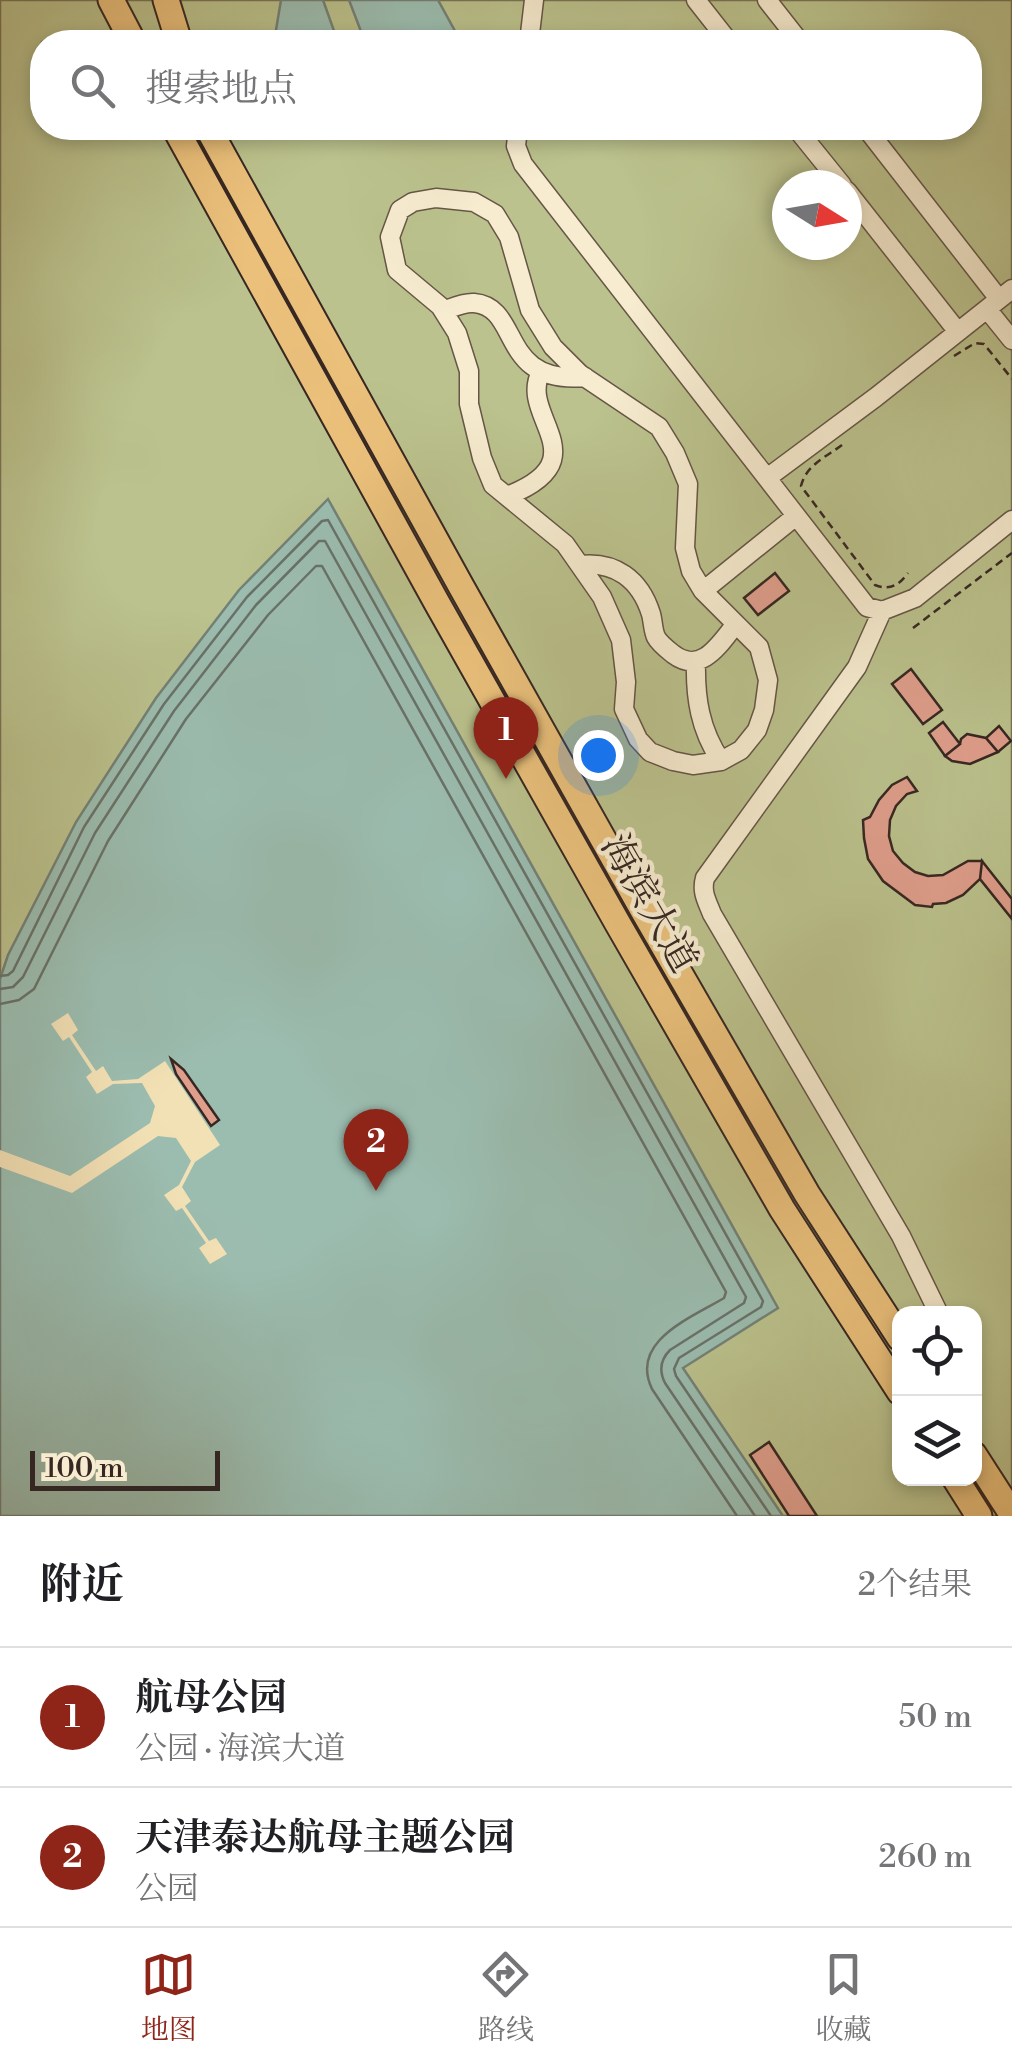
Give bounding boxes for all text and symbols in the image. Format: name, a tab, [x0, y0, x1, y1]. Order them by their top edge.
search box	[30, 30, 982, 140]
icon: search	[65, 58, 120, 113]
text: 搜索地点	[145, 66, 297, 113]
north arrow	[772, 170, 862, 260]
pin: 1	[474, 696, 538, 779]
your location	[573, 730, 624, 781]
street label: 海滨大道	[590, 826, 707, 981]
pin: 2	[344, 1108, 408, 1191]
map controls	[892, 1306, 982, 1486]
button: locate	[892, 1306, 982, 1396]
button: layers	[892, 1396, 982, 1486]
scale bar	[30, 1446, 220, 1490]
text: 100 m	[45, 1451, 124, 1486]
text: 附近	[40, 1559, 124, 1612]
text: 2个结果	[858, 1565, 972, 1605]
text: 航母公园	[135, 1675, 287, 1722]
text: 1	[65, 1697, 80, 1737]
text: 50 m	[899, 1697, 972, 1737]
text: 公园 · 海滨大道	[135, 1729, 346, 1769]
text: 天津泰达航母主题公园	[135, 1815, 515, 1862]
text: 2	[62, 1837, 83, 1877]
text: 260 m	[879, 1837, 972, 1877]
text: 公园	[135, 1869, 199, 1909]
tab: 地图	[141, 1947, 197, 2048]
tab: 路线	[478, 1947, 534, 2048]
tab: 收藏	[815, 1947, 871, 2048]

